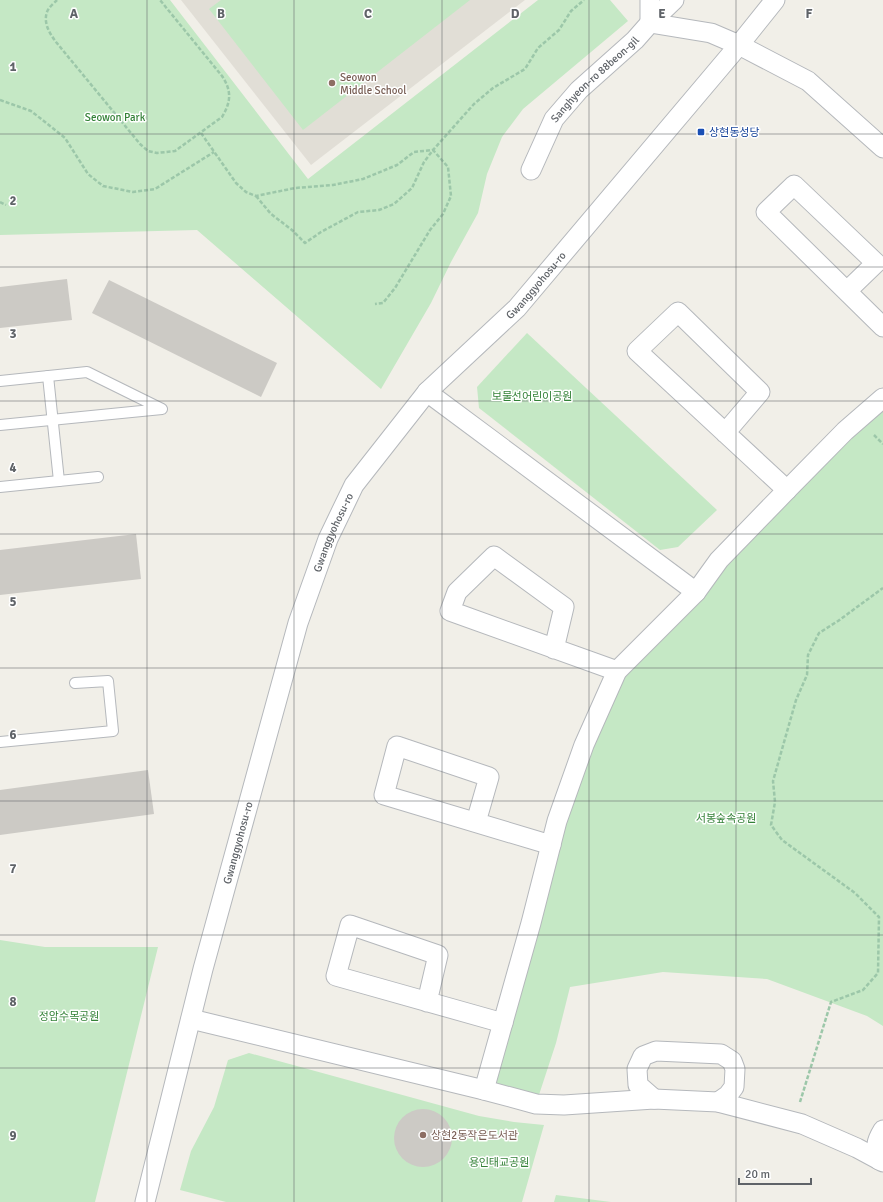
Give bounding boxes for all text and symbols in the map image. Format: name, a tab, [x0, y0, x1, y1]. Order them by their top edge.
text: A	[70, 6, 79, 22]
text: B	[217, 6, 225, 22]
text: C	[364, 6, 372, 22]
text: D	[511, 6, 520, 22]
text: E	[658, 6, 666, 22]
text: F	[806, 6, 813, 22]
street label: Sanghyeon-ro 88beon-gil	[548, 34, 642, 125]
text: 1	[9, 59, 17, 75]
place label: Seowon Middle School	[340, 71, 407, 97]
marker: Seowon Middle School	[327, 78, 337, 88]
park label: Seowon Park	[85, 111, 146, 124]
place label: 상현동성당	[709, 126, 760, 139]
marker: 상현동성당	[696, 127, 706, 137]
text: 2	[9, 193, 17, 209]
street label: Gwanggyohosu-ro	[504, 249, 569, 322]
text: 3	[9, 326, 17, 342]
park label: 보물선어린이공원	[492, 390, 572, 403]
text: 4	[9, 460, 17, 476]
street label: Gwanggyohosu-ro	[311, 491, 356, 574]
text: 5	[9, 594, 17, 610]
text: 6	[9, 727, 17, 743]
street label: Gwanggyohosu-ro	[221, 800, 256, 886]
park label: 서봉숲속공원	[696, 812, 756, 825]
text: 7	[9, 861, 17, 877]
text: 8	[9, 994, 17, 1010]
park label: 정암수목공원	[39, 1010, 99, 1023]
text: 9	[9, 1128, 17, 1144]
place label: 상현2동작은도서관	[431, 1129, 518, 1142]
marker: 상현2동작은도서관	[418, 1130, 428, 1140]
park label: 용인태교공원	[469, 1156, 529, 1169]
scale bar	[739, 1160, 811, 1186]
text: 20 m	[745, 1167, 770, 1182]

